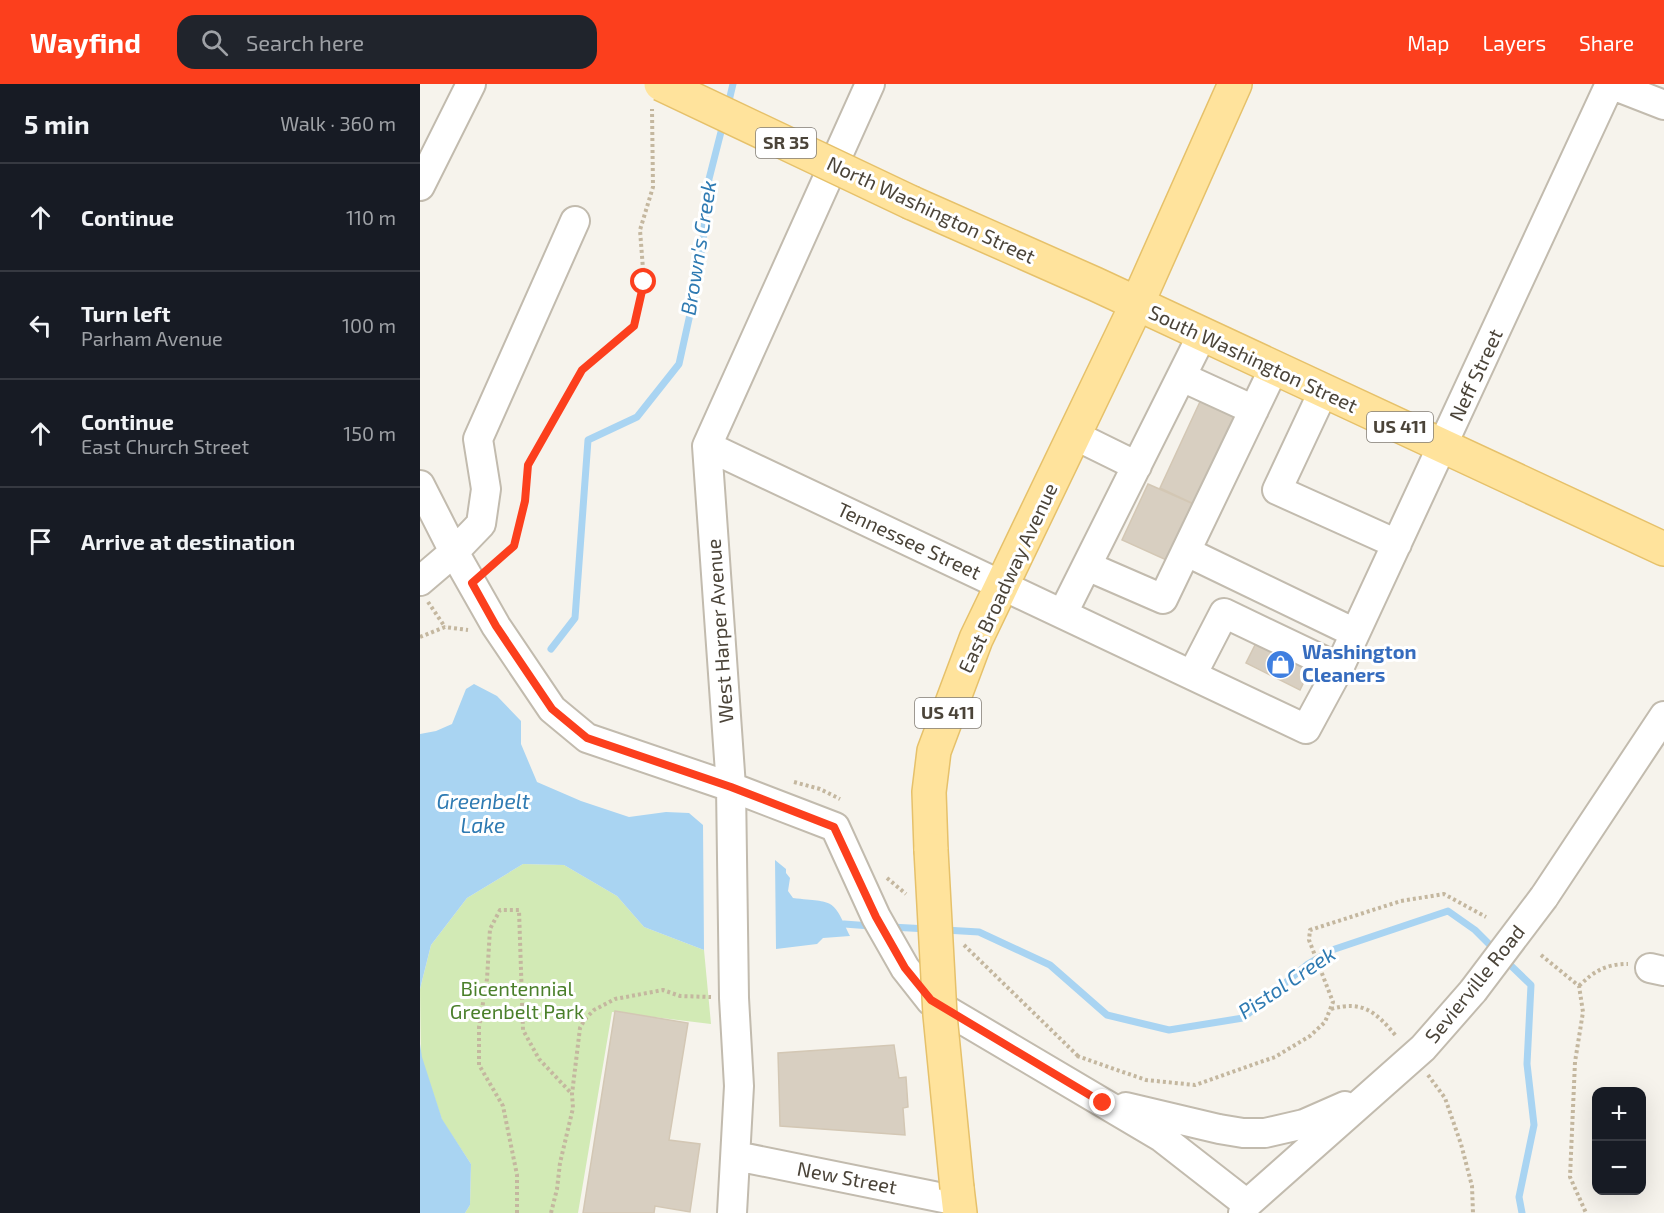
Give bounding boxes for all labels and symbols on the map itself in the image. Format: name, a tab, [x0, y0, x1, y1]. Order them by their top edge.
road number: SR 35	[756, 128, 816, 158]
street label: North Washington Street	[824, 150, 1040, 268]
water label: Brown's Creek	[675, 179, 720, 317]
route start	[630, 268, 656, 294]
street label: South Washington Street	[1145, 299, 1362, 417]
street label: Neff Street	[1443, 324, 1507, 425]
road number: US 411	[1367, 412, 1433, 442]
street label: East Broadway Avenue	[952, 479, 1062, 676]
street label: Tennessee Street	[834, 496, 985, 584]
street label: West Harper Avenue	[701, 538, 737, 724]
place label: Washington Cleaners	[1302, 639, 1417, 686]
shop icon: Washington Cleaners	[1265, 648, 1297, 680]
road number: US 411	[915, 698, 981, 728]
water label: Greenbelt Lake	[436, 788, 530, 837]
street label: Sevierville Road	[1419, 920, 1529, 1047]
water label: Pistol Creek	[1233, 940, 1340, 1023]
park label: Bicentennial Greenbelt Park	[450, 976, 584, 1023]
route end	[1089, 1089, 1115, 1115]
street label: New Street	[795, 1156, 899, 1199]

